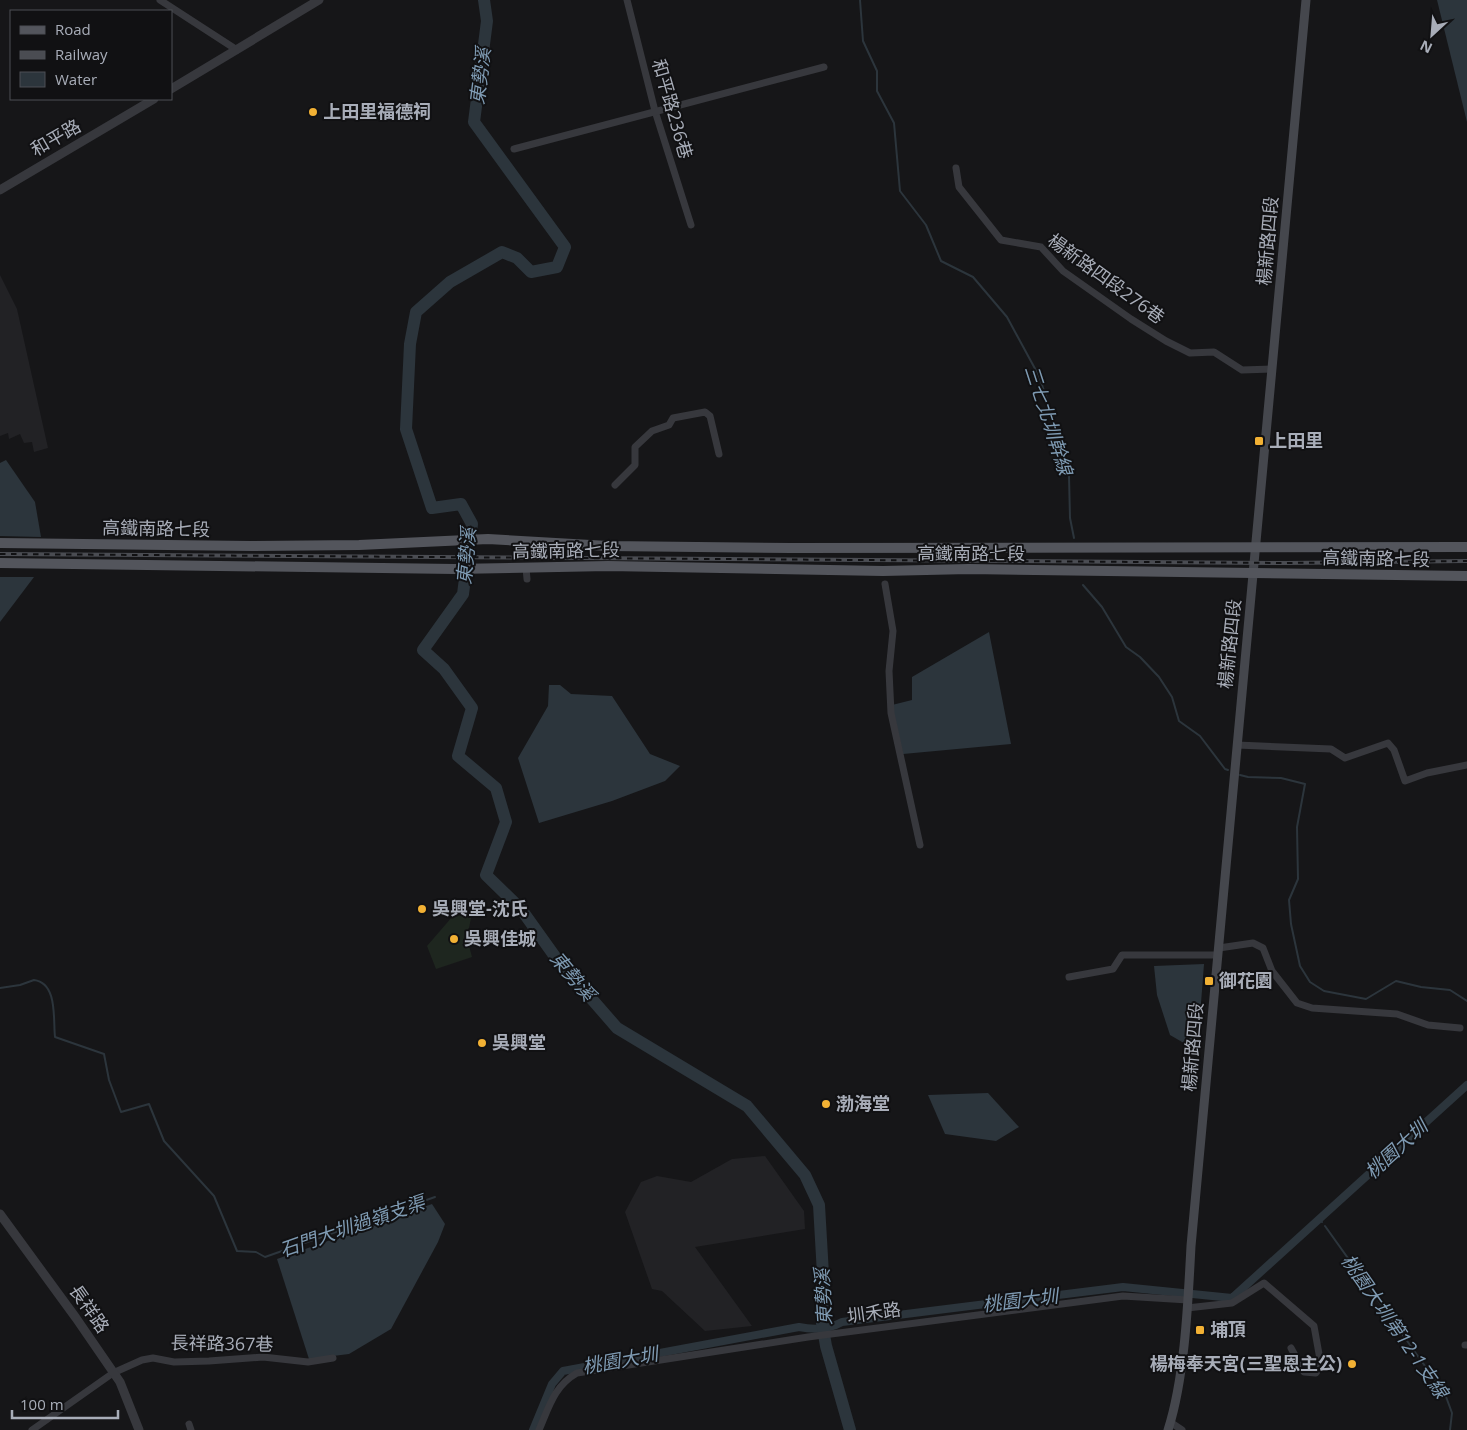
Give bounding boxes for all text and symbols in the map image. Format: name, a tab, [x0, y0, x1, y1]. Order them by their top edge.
legend	[10, 10, 172, 100]
north arrow	[1407, 10, 1457, 60]
text: Road	[55, 19, 91, 39]
text: N	[1417, 36, 1435, 58]
water label: 東勢溪	[464, 43, 497, 106]
text: Railway	[55, 44, 108, 64]
street label: 和平路236巷	[647, 56, 699, 161]
text: Water	[55, 69, 97, 89]
place label: 上田里福德祠	[323, 99, 431, 123]
marker: 上田里福德祠	[307, 106, 319, 118]
street label: 和平路	[26, 113, 85, 161]
street label: 楊新路四段	[1251, 195, 1283, 287]
street label: 楊新路四段276巷	[1043, 228, 1170, 329]
water label: 三七北圳幹線	[1019, 362, 1080, 480]
place label: 上田里	[1269, 428, 1323, 452]
marker: 上田里	[1253, 435, 1265, 447]
street label: 高鐵南路七段	[102, 515, 210, 541]
water label: 東勢溪	[451, 523, 482, 586]
street label: 高鐵南路七段	[512, 537, 620, 563]
street label: 高鐵南路七段	[917, 541, 1025, 565]
street label: 高鐵南路七段	[1322, 545, 1430, 571]
street label: 楊新路四段	[1212, 598, 1246, 690]
place label: 吳興堂-沈氏	[432, 896, 528, 920]
marker: 吳興堂-沈氏	[416, 903, 428, 915]
place label: 吳興佳城	[464, 926, 536, 950]
marker: 吳興佳城	[448, 933, 460, 945]
water label: 東勢溪	[545, 946, 603, 1008]
place label: 御花園	[1219, 968, 1273, 992]
marker: 御花園	[1203, 975, 1215, 987]
street label: 楊新路四段	[1176, 1001, 1208, 1093]
place label: 吳興堂	[492, 1030, 546, 1054]
marker: 吳興堂	[476, 1037, 488, 1049]
place label: 渤海堂	[836, 1091, 890, 1115]
marker: 渤海堂	[820, 1098, 832, 1110]
water label: 桃園大圳	[1359, 1112, 1435, 1184]
water label: 石門大圳過嶺支渠	[276, 1188, 431, 1263]
water label: 桃園大圳第12-1支線	[1335, 1249, 1456, 1405]
water label: 東勢溪	[808, 1265, 837, 1326]
street label: 長祥路	[65, 1279, 115, 1337]
water label: 桃園大圳	[981, 1282, 1062, 1318]
street label: 圳禾路	[845, 1296, 902, 1328]
place label: 埔頂	[1210, 1317, 1246, 1341]
marker: 埔頂	[1194, 1324, 1206, 1336]
street label: 長祥路367巷	[170, 1330, 274, 1356]
water label: 桃園大圳	[580, 1340, 663, 1379]
place label: 楊梅奉天宮(三聖恩主公)	[1150, 1351, 1342, 1375]
marker: 楊梅奉天宮(三聖恩主公)	[1346, 1358, 1358, 1370]
scale bar	[12, 1388, 119, 1420]
text: 100 m	[20, 1394, 64, 1414]

